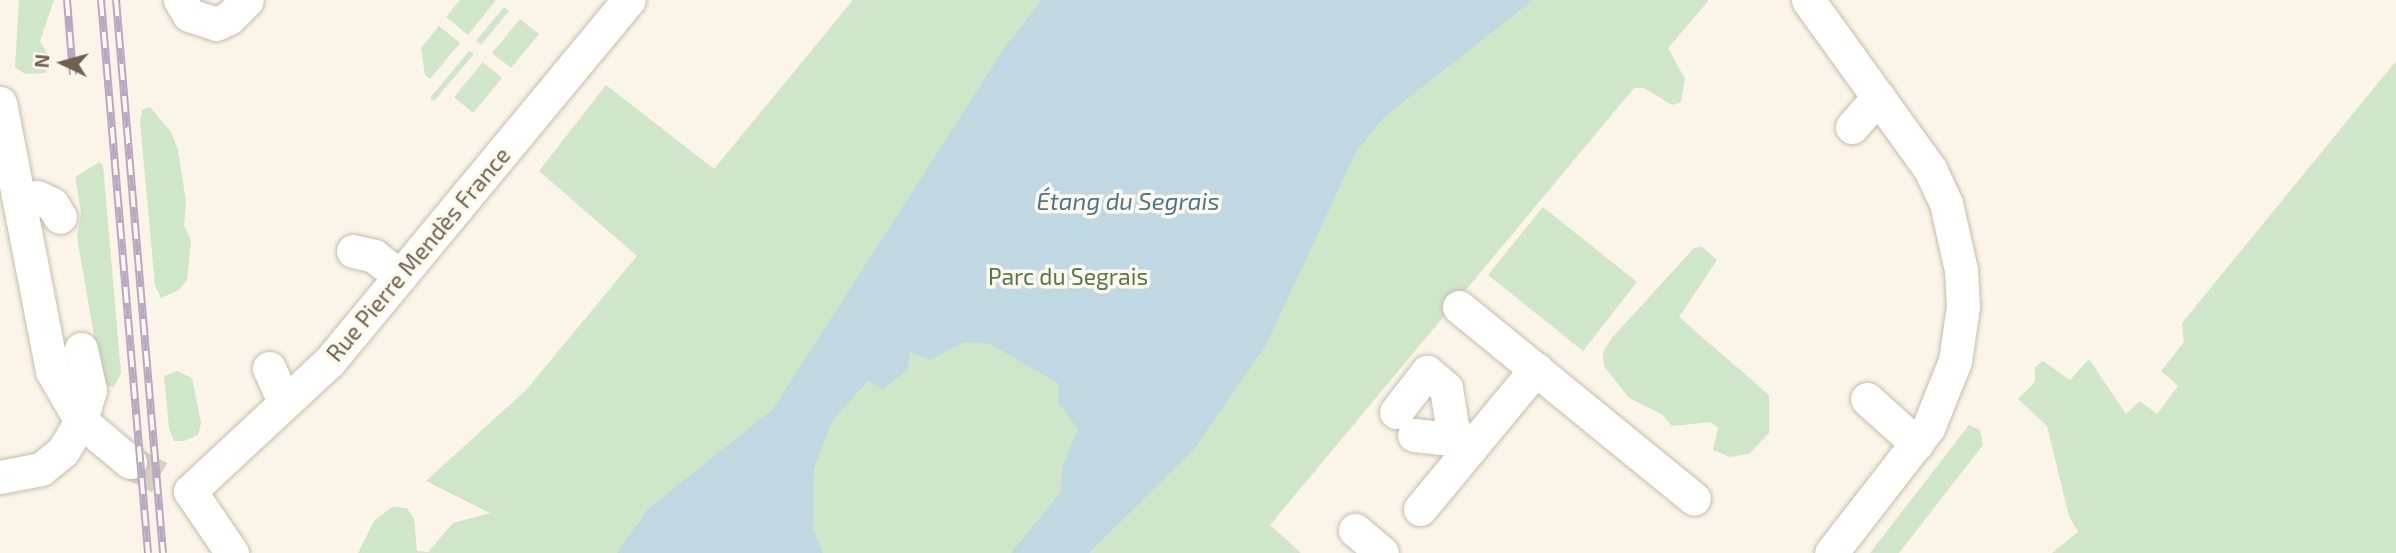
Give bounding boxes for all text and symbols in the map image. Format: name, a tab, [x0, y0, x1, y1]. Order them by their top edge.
north arrow	[28, 28, 98, 98]
text: N	[30, 53, 54, 69]
street label: Rue Pierre Mendès France	[320, 141, 516, 367]
water label: Étang du Segrais	[1036, 187, 1220, 215]
park label: Parc du Segrais	[988, 262, 1148, 290]

